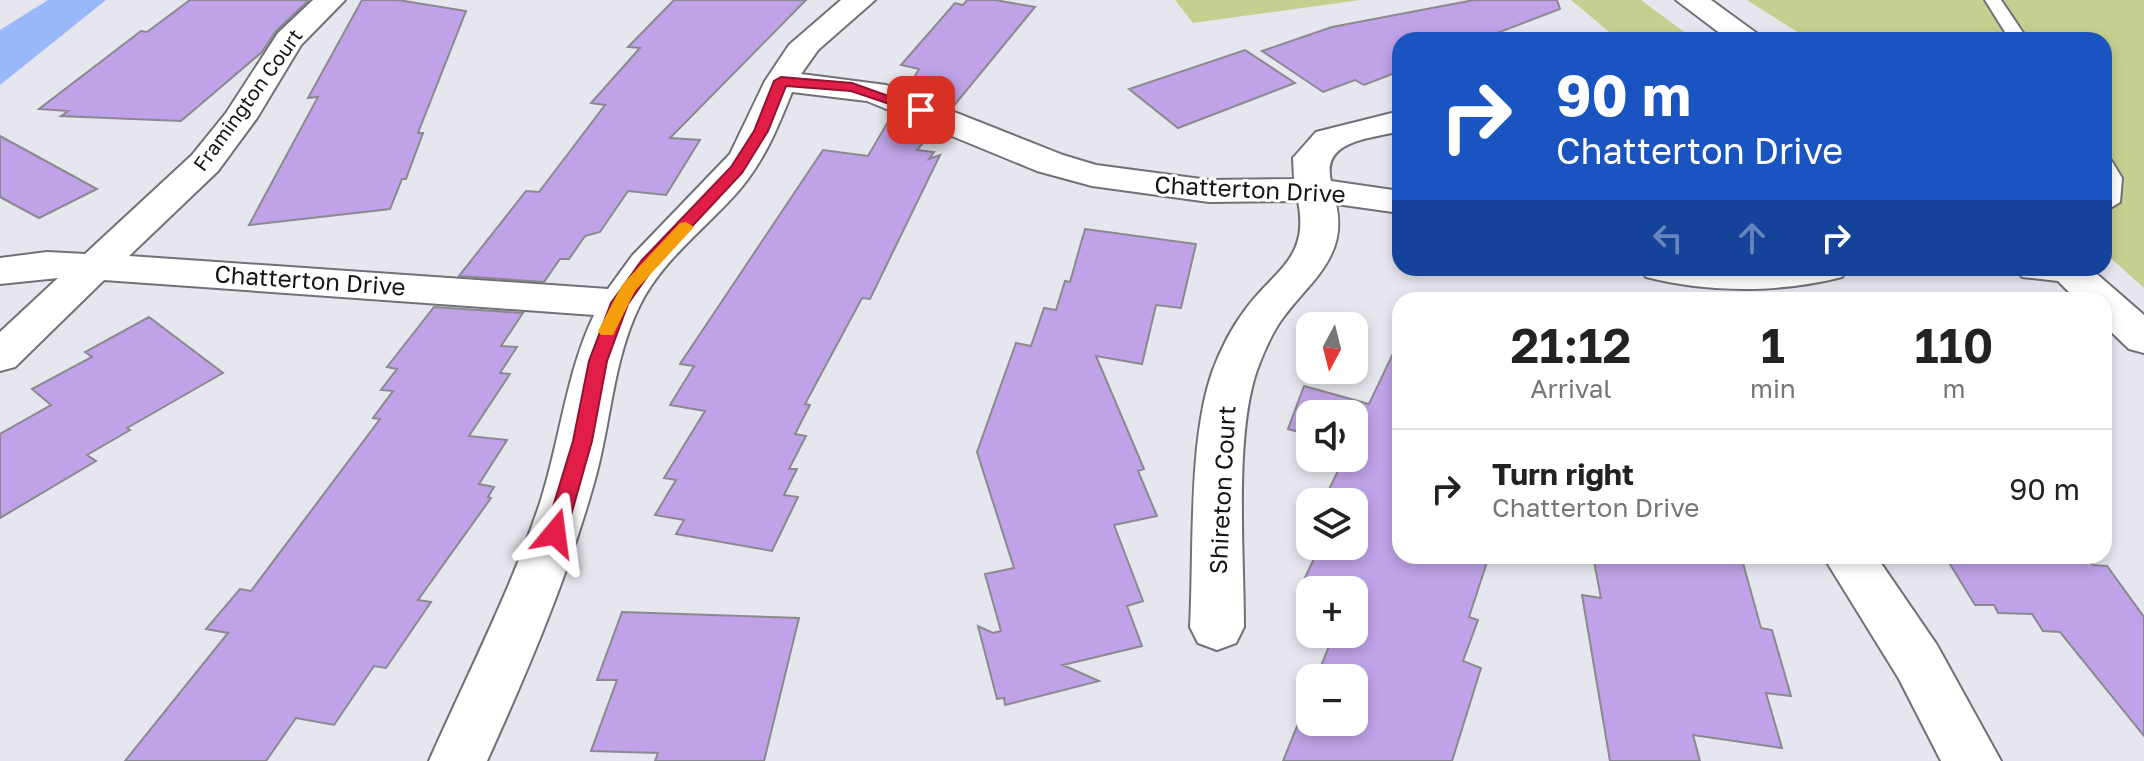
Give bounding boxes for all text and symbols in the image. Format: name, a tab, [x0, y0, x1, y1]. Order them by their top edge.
street label: Framington Court	[188, 24, 307, 175]
text: 90 m	[1556, 61, 1691, 128]
icon: right	[1424, 64, 1528, 168]
pin	[887, 76, 955, 144]
icon: arrive	[899, 88, 943, 132]
text: Chatterton Drive	[1556, 129, 1843, 172]
street label: Chatterton Drive	[1154, 169, 1346, 208]
icon: left	[1646, 216, 1690, 260]
icon: ahead	[1730, 216, 1774, 260]
icon: right	[1814, 216, 1858, 260]
street label: Chatterton Drive	[214, 258, 407, 301]
north arrow	[1296, 312, 1368, 384]
map controls	[1296, 312, 1368, 736]
text: 21:12	[1511, 316, 1631, 374]
text: 1	[1761, 316, 1785, 374]
text: 110	[1914, 316, 1993, 374]
text: Arrival	[1530, 373, 1612, 404]
text: min	[1750, 373, 1796, 404]
text: m	[1942, 373, 1965, 404]
button: sound	[1296, 400, 1368, 472]
street label: Shireton Court	[1203, 405, 1240, 575]
text: Turn right	[1492, 456, 1634, 492]
icon: right	[1424, 467, 1468, 511]
text: 90 m	[2009, 471, 2080, 507]
button: layers	[1296, 488, 1368, 560]
position arrow	[513, 491, 597, 575]
text: Chatterton Drive	[1492, 492, 1699, 523]
button: +	[1296, 576, 1368, 648]
button: −	[1296, 664, 1368, 736]

